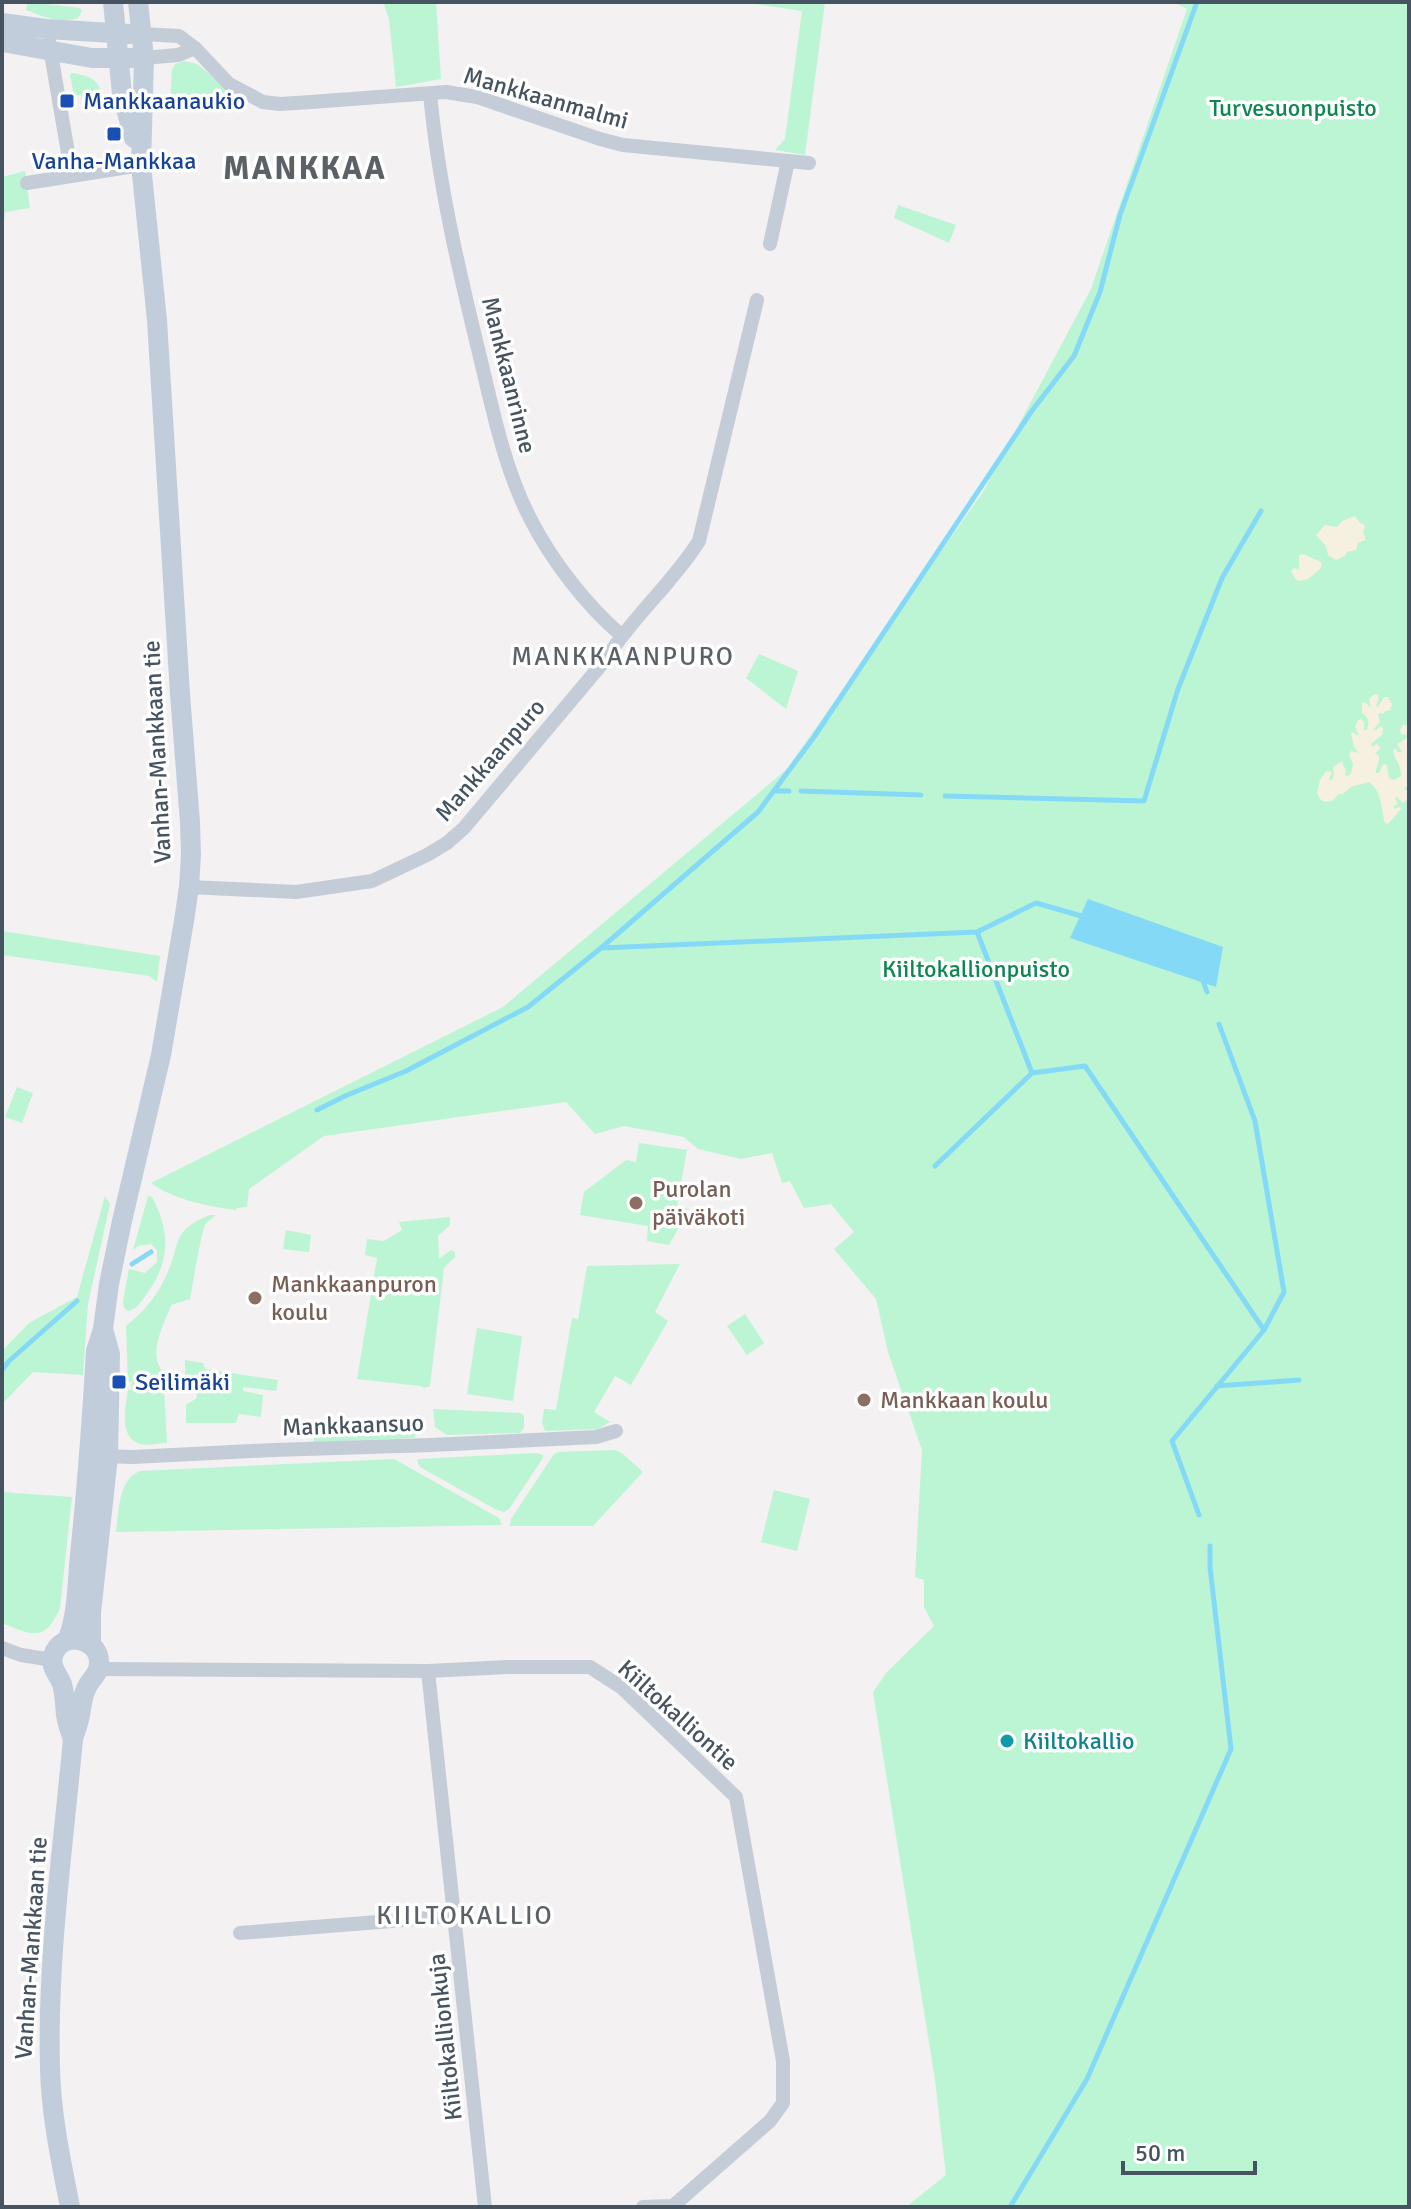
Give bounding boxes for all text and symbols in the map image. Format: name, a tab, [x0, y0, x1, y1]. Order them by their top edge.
street label: Mankkaanmalmi	[460, 60, 632, 136]
place label: Mankkaanaukio	[83, 86, 245, 116]
marker: Mankkaanaukio	[58, 92, 76, 110]
park label: Turvesuonpuisto	[1209, 93, 1377, 123]
marker: Vanha-Mankkaa	[105, 125, 123, 143]
place label: Vanha-Mankkaa	[32, 146, 196, 176]
district label: MANKKAA	[223, 149, 387, 188]
street label: Mankkaanrinne	[475, 294, 543, 456]
street label: Vanhan-Mankkaan tie	[136, 640, 178, 864]
district label: MANKKAANPURO	[511, 641, 735, 673]
street label: Mankkaanpuro	[429, 692, 551, 828]
park label: Kiiltokallionpuisto	[882, 954, 1070, 984]
place label: Purolan päiväkoti	[652, 1174, 745, 1232]
marker: Purolan päiväkoti	[627, 1194, 645, 1212]
place label: Mankkaanpuron koulu	[271, 1269, 437, 1327]
marker: Mankkaanpuron koulu	[246, 1289, 264, 1307]
place label: Seilimäki	[135, 1367, 230, 1397]
marker: Seilimäki	[110, 1373, 128, 1391]
place label: Mankkaan koulu	[880, 1385, 1049, 1415]
marker: Mankkaan koulu	[855, 1391, 873, 1409]
street label: Mankkaansuo	[281, 1408, 425, 1442]
street label: Kiiltokalliontie	[612, 1653, 744, 1777]
place label: Kiiltokallio	[1023, 1726, 1135, 1756]
marker: Kiiltokallio	[998, 1732, 1016, 1750]
street label: Vanhan-Mankkaan tie	[8, 1836, 54, 2060]
district label: KIILTOKALLIO	[376, 1900, 554, 1932]
street label: Kiiltokallionkuja	[421, 1952, 469, 2122]
scale bar	[1123, 2125, 1255, 2175]
text: 50 m	[1135, 2138, 1185, 2168]

